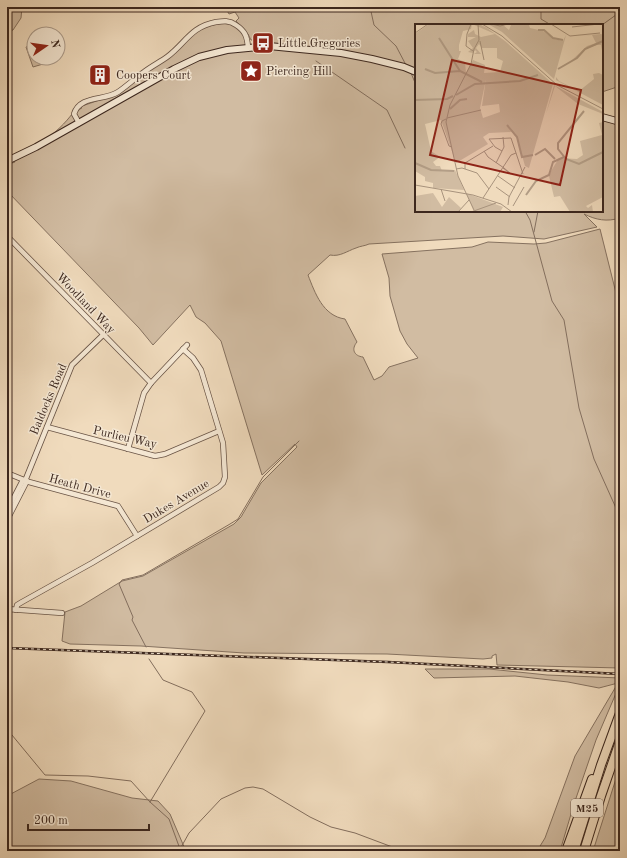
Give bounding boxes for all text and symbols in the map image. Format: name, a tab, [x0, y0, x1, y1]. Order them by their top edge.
inset map	[415, 24, 603, 212]
north arrow	[26, 26, 66, 66]
bus stop icon: Little Gregories	[250, 30, 276, 56]
place label: Little Gregories	[278, 38, 360, 50]
text: N	[48, 39, 61, 50]
place icon: Piercing Hill	[238, 58, 264, 84]
building icon: Coopers Court	[87, 62, 113, 88]
place label: Piercing Hill	[266, 66, 332, 78]
place label: Coopers Court	[116, 70, 191, 82]
street label: Woodland Way	[54, 271, 117, 337]
street label: Baldocks Road	[28, 362, 69, 437]
street label: Purlieu Way	[92, 425, 159, 451]
street label: Heath Drive	[47, 473, 113, 501]
street label: Dukes Avenue	[142, 477, 212, 526]
road number: M25	[571, 799, 603, 817]
scale bar	[28, 806, 149, 832]
text: 200 m	[34, 815, 68, 827]

